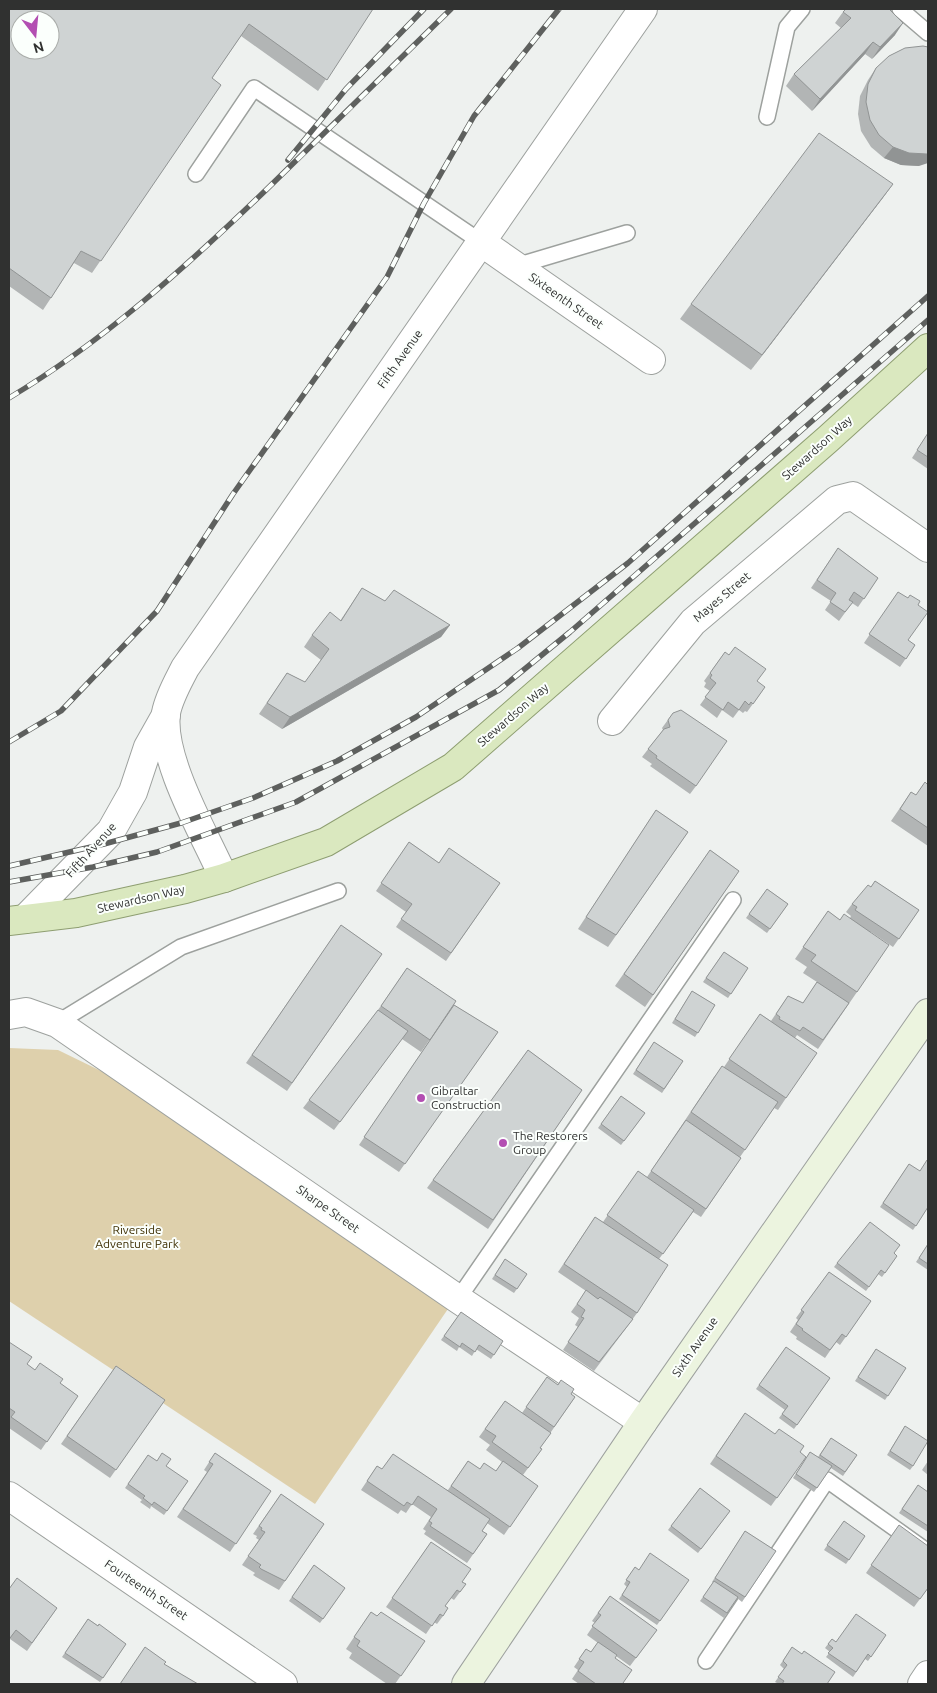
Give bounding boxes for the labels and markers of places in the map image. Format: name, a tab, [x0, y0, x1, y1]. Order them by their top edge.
place label: Gibraltar Construction	[431, 1084, 501, 1111]
marker: Gibraltar Construction	[415, 1092, 427, 1104]
place label: The Restorers Group	[513, 1129, 588, 1156]
marker: The Restorers Group	[497, 1137, 509, 1149]

